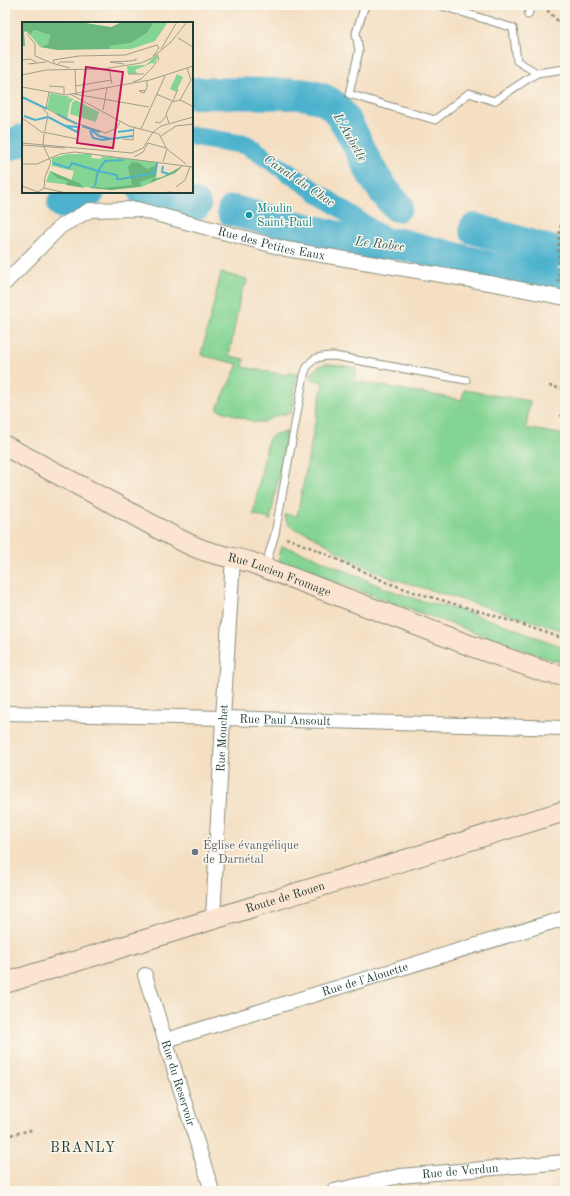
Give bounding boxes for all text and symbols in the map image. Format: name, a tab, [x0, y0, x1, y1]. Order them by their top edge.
inset map	[22, 22, 193, 193]
water label: L'Aubette	[330, 110, 369, 164]
water label: Canal du Choc	[261, 153, 337, 210]
place label: Moulin Saint-Paul	[257, 203, 312, 229]
marker: Moulin Saint-Paul	[244, 210, 254, 220]
street label: Rue des Petites Eaux	[216, 226, 326, 262]
water label: Le Robec	[353, 235, 406, 254]
street label: Rue Lucien Fromage	[227, 552, 333, 599]
street label: Rue Mouchet	[215, 704, 231, 772]
street label: Rue Paul Ansoult	[239, 713, 331, 728]
place label: Église évangélique de Darnétal	[203, 837, 299, 866]
marker: Église évangélique de Darnétal	[190, 847, 200, 857]
street label: Route de Rouen	[244, 880, 327, 916]
street label: Rue de l'Alouette	[321, 961, 410, 999]
street label: Rue du Reservoir	[159, 1039, 197, 1128]
district label: BRANLY	[50, 1141, 116, 1155]
street label: Rue de Verdun	[421, 1163, 499, 1181]

